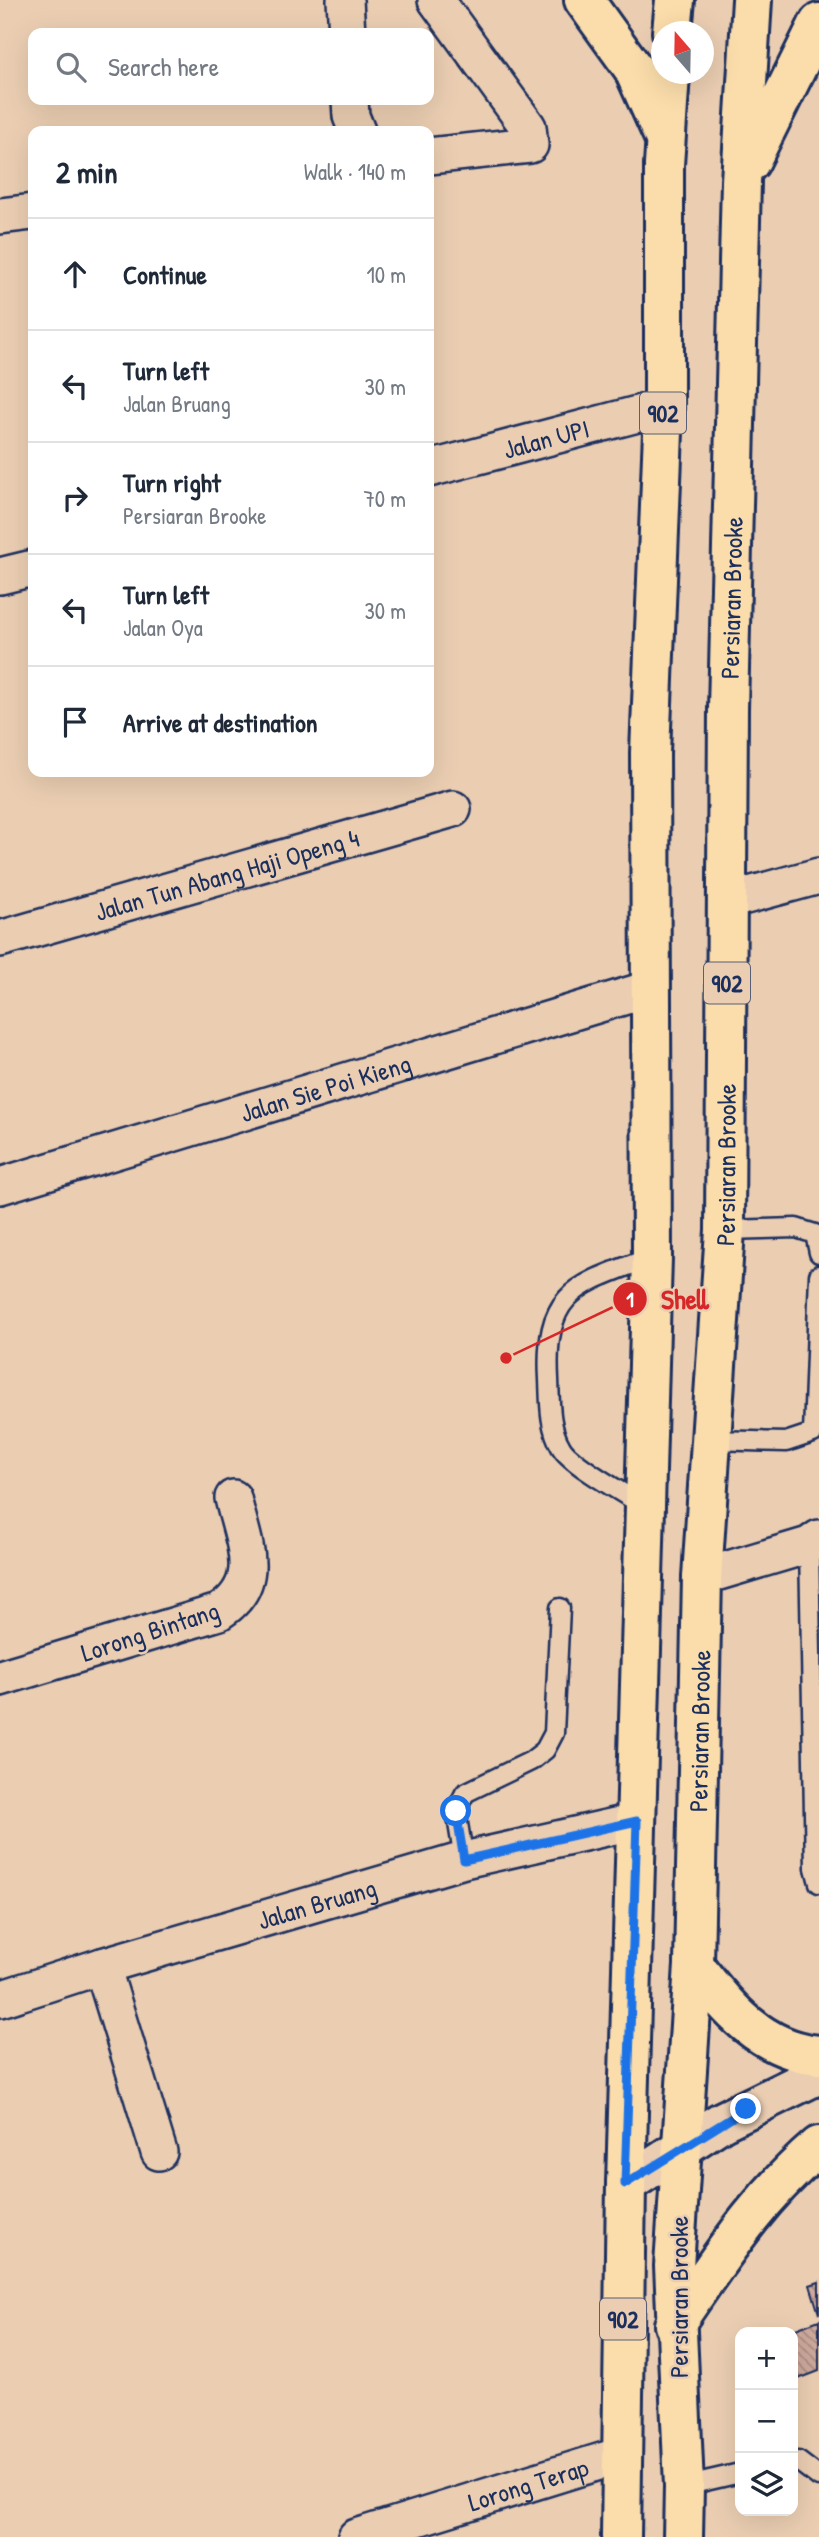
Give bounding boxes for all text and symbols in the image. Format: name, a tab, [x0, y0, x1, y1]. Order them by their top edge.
north arrow	[651, 21, 714, 84]
search box	[28, 28, 434, 105]
icon: search	[52, 48, 90, 86]
text: Search here	[108, 49, 219, 84]
text: 2 min	[56, 152, 118, 192]
text: Walk · 140 m	[304, 156, 406, 187]
icon: ahead	[56, 255, 94, 293]
text: Continue	[123, 257, 207, 292]
text: 10 m	[366, 259, 406, 290]
text: Turn left	[123, 353, 209, 388]
icon: left	[56, 367, 94, 405]
text: 30 m	[364, 371, 406, 402]
text: Jalan Bruang	[123, 388, 231, 419]
road number: 902	[640, 392, 686, 434]
street label: Jalan UPI	[499, 410, 593, 466]
text: Turn right	[123, 465, 221, 500]
icon: right	[56, 479, 94, 517]
text: 70 m	[363, 483, 406, 514]
text: Persiaran Brooke	[123, 500, 266, 531]
street label: Persiaran Brooke	[711, 516, 750, 679]
text: Turn left	[123, 577, 209, 612]
icon: left	[56, 591, 94, 629]
text: 30 m	[364, 595, 406, 626]
text: Jalan Oya	[123, 612, 203, 643]
icon: arrive	[56, 703, 94, 741]
text: Arrive at destination	[123, 705, 318, 740]
street label: Jalan Tun Abang Haji Openg 4	[91, 819, 363, 928]
road number: 902	[704, 962, 750, 1003]
street label: Jalan Sie Poi Kieng	[236, 1045, 415, 1130]
street label: Persiaran Brooke	[706, 1084, 743, 1247]
callout: Shell	[612, 1275, 723, 1324]
text: Shell	[661, 1280, 710, 1318]
text: 1	[626, 1285, 634, 1314]
street label: Lorong Bintang	[77, 1592, 223, 1670]
street label: Persiaran Brooke	[680, 1649, 718, 1812]
route start	[440, 1795, 471, 1826]
street label: Jalan Bruang	[253, 1869, 380, 1937]
route end	[730, 2093, 761, 2124]
street label: Persiaran Brooke	[661, 2216, 696, 2378]
road number: 902	[600, 2298, 646, 2340]
map controls	[735, 2327, 798, 2516]
button: +	[735, 2327, 798, 2390]
button: −	[735, 2390, 798, 2453]
street label: Lorong Terap	[464, 2449, 592, 2519]
button: layers	[735, 2453, 798, 2516]

